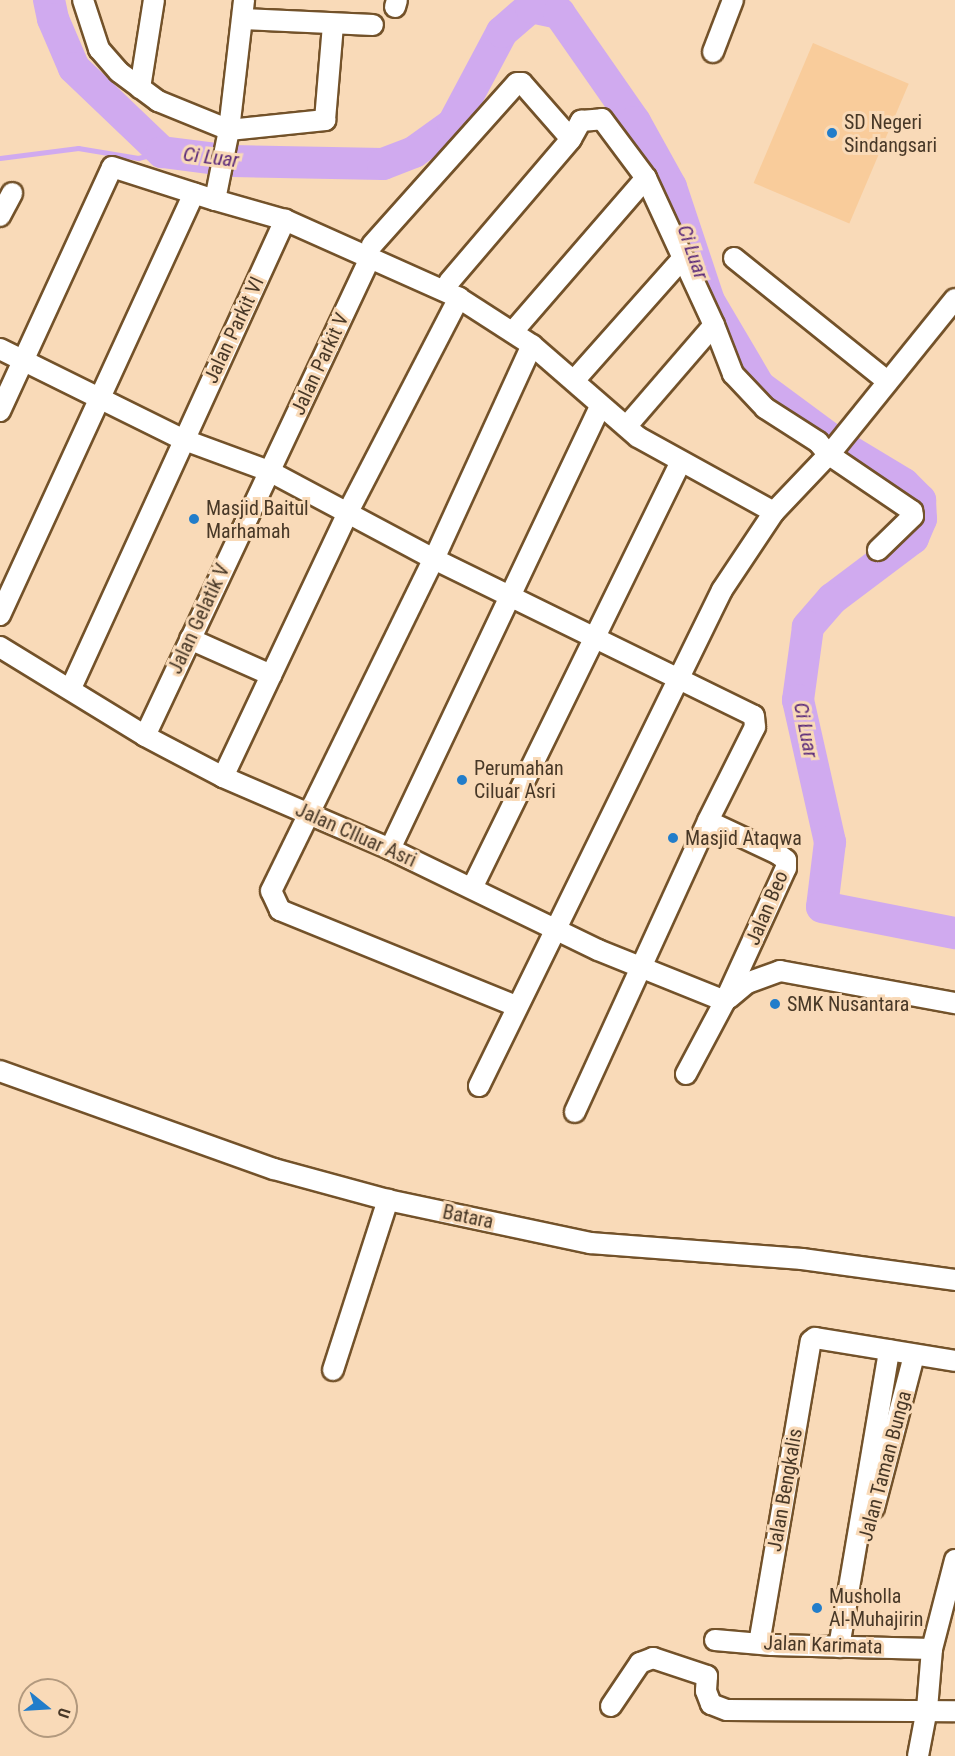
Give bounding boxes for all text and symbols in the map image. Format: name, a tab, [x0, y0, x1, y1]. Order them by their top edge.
place label: SD Negeri Sindangsari	[844, 110, 937, 157]
marker: SD Negeri Sindangsari	[825, 126, 839, 140]
water label: Ci Luar	[182, 141, 240, 173]
water label: Ci Luar	[672, 221, 714, 283]
street label: Jalan Parkit VI	[199, 273, 269, 387]
street label: Jalan Parkit V	[286, 309, 354, 419]
place label: Masjid Baitul Marhamah	[206, 496, 309, 543]
marker: Masjid Baitul Marhamah	[187, 512, 201, 526]
street label: Jalan Gelatik V	[163, 560, 235, 678]
water label: Ci Luar	[788, 700, 824, 760]
place label: Perumahan Ciluar Asri	[474, 756, 564, 803]
marker: Perumahan Ciluar Asri	[455, 773, 469, 787]
street label: Jalan CIluar Asri	[292, 798, 420, 872]
place label: Masjid Ataqwa	[685, 826, 802, 850]
marker: Masjid Ataqwa	[666, 831, 680, 845]
street label: Jalan Beo	[741, 867, 793, 949]
place label: SMK Nusantara	[787, 992, 909, 1016]
marker: SMK Nusantara	[768, 997, 782, 1011]
street label: Batara	[440, 1200, 496, 1234]
street label: Jalan Taman Bunga	[853, 1388, 917, 1544]
street label: Jalan Bengkalis	[762, 1427, 808, 1553]
place label: Musholla Al-Muhajirin	[829, 1584, 924, 1631]
marker: Musholla Al-Muhajirin	[810, 1601, 824, 1615]
street label: Jalan Karimata	[763, 1631, 883, 1659]
north arrow	[18, 1678, 78, 1738]
text: U	[53, 1706, 74, 1720]

